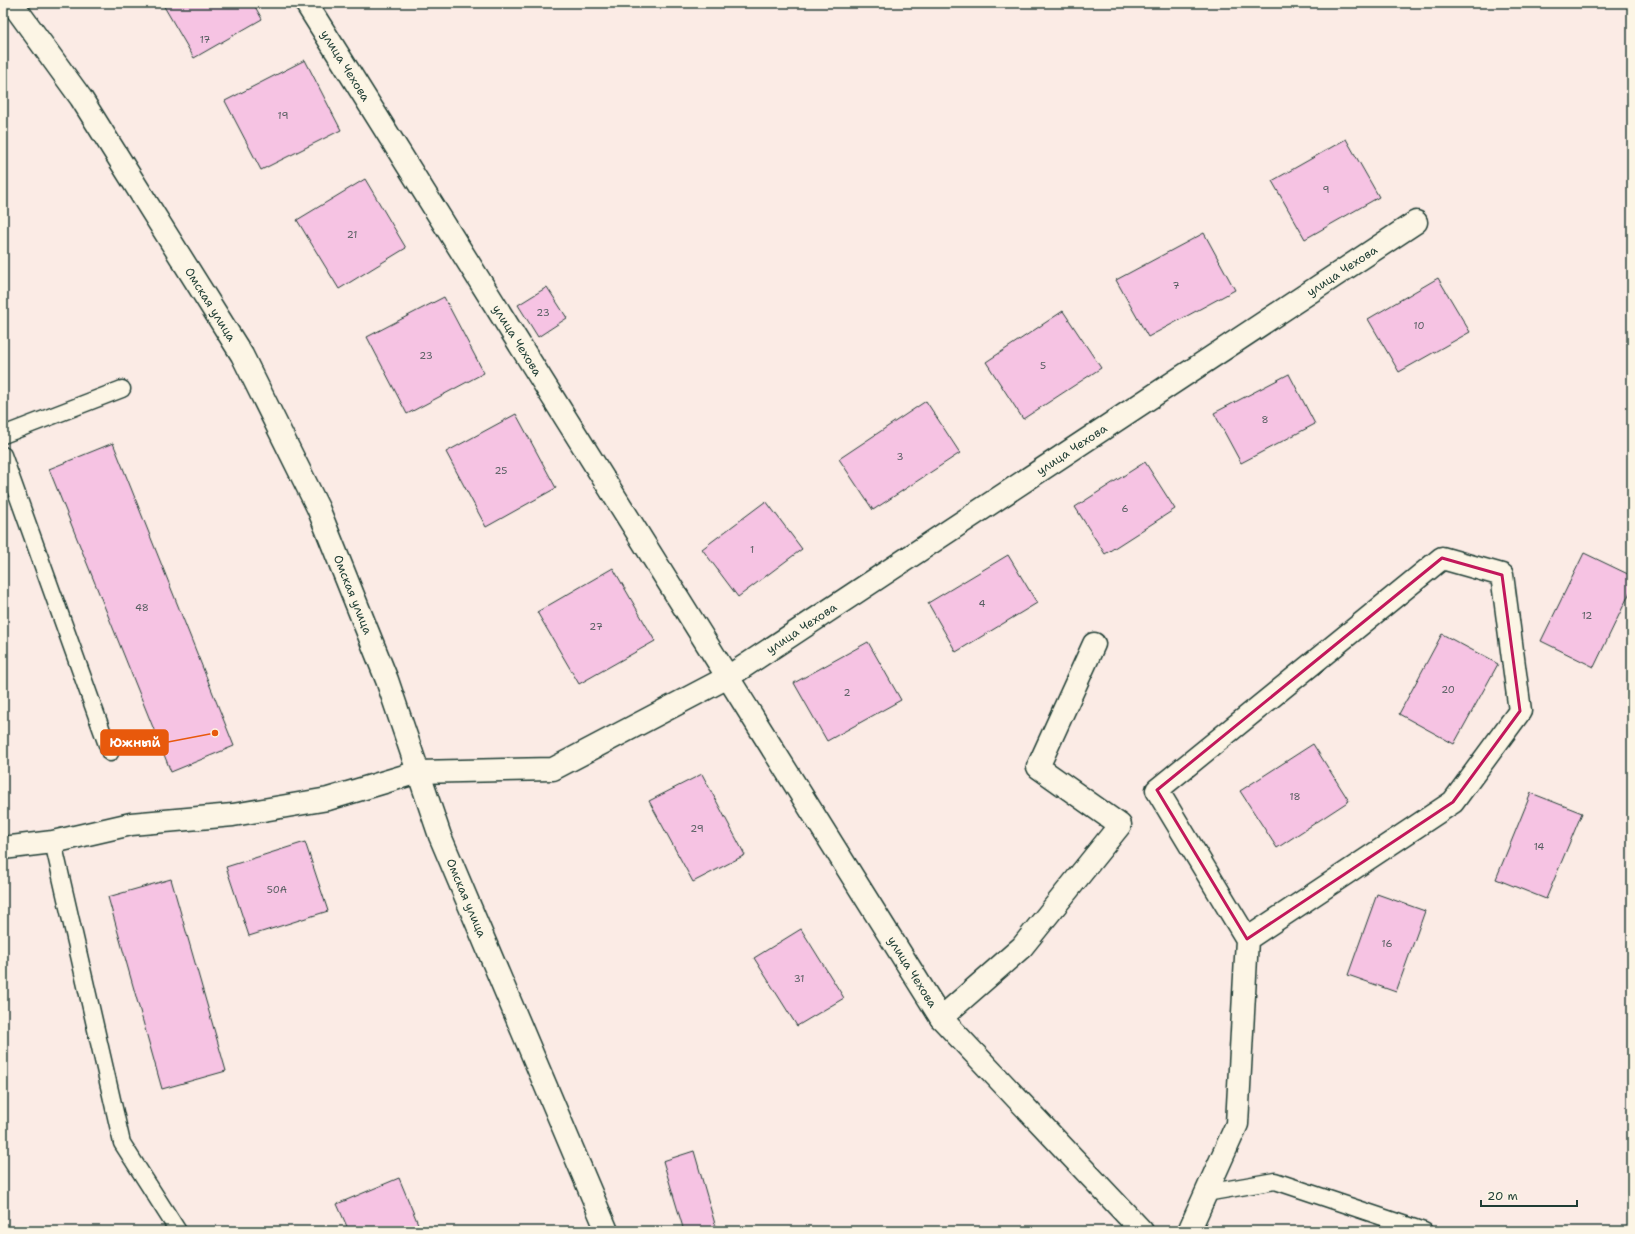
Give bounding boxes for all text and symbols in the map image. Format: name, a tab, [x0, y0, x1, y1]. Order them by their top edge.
street label: улица Чехова	[317, 27, 374, 105]
house number: 17	[200, 33, 210, 46]
house number: 19	[278, 109, 288, 122]
house number: 9	[1323, 183, 1330, 196]
house number: 21	[347, 228, 357, 241]
street label: улица Чехова	[1304, 241, 1381, 300]
street label: Омская улица	[181, 264, 240, 345]
house number: 7	[1173, 279, 1180, 292]
street label: улица Чехова	[489, 302, 546, 380]
house number: 23	[536, 306, 550, 319]
house number: 10	[1414, 319, 1424, 332]
house number: 23	[419, 349, 433, 362]
house number: 5	[1040, 359, 1046, 372]
house number: 8	[1262, 413, 1269, 426]
street label: улица Чехова	[1033, 420, 1111, 479]
house number: 3	[897, 450, 904, 463]
house number: 25	[495, 464, 507, 477]
house number: 6	[1122, 502, 1129, 515]
house number: 1	[750, 543, 754, 556]
street label: Омская улица	[330, 553, 376, 637]
house number: 4	[979, 597, 986, 610]
street label: улица Чехова	[763, 599, 840, 658]
house number: 48	[135, 601, 149, 614]
house number: 12	[1582, 609, 1592, 622]
house number: 27	[589, 620, 603, 633]
house number: 20	[1441, 683, 1455, 696]
house number: 2	[844, 686, 851, 699]
callout: Южный	[101, 730, 168, 755]
text: Южный	[109, 734, 161, 751]
house number: 18	[1289, 790, 1301, 803]
house number: 29	[690, 822, 704, 835]
house number: 14	[1534, 840, 1544, 853]
street label: Омская улица	[442, 856, 490, 941]
house number: 50А	[267, 883, 287, 896]
street label: улица Чехова	[884, 933, 941, 1011]
house number: 16	[1382, 937, 1392, 950]
house number: 31	[794, 972, 804, 985]
scale bar	[1481, 1182, 1577, 1208]
text: 20 m	[1487, 1188, 1518, 1204]

